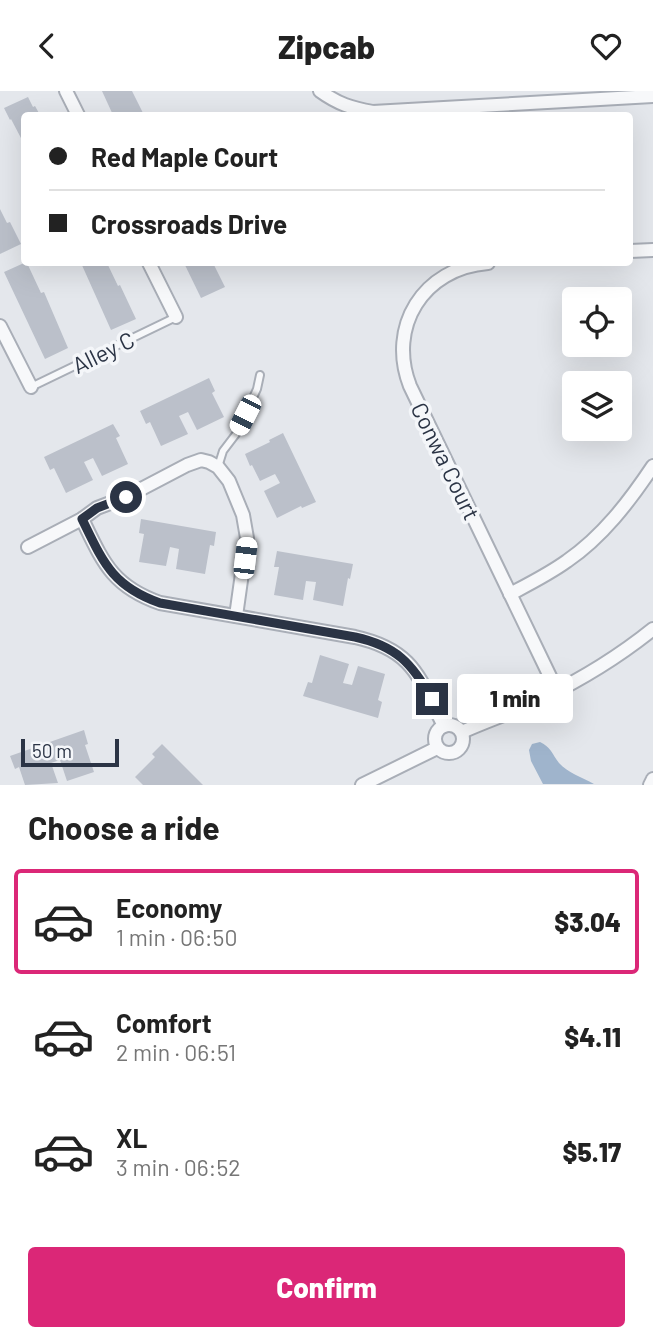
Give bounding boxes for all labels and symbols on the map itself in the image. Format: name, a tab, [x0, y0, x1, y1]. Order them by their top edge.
street label: Alley C	[67, 325, 139, 379]
car	[227, 392, 264, 438]
street label: Conwa Court	[406, 398, 486, 524]
route start	[110, 481, 142, 513]
car	[233, 536, 258, 580]
callout: 1 min	[457, 675, 572, 723]
route end	[416, 683, 448, 715]
scale bar	[21, 736, 119, 767]

